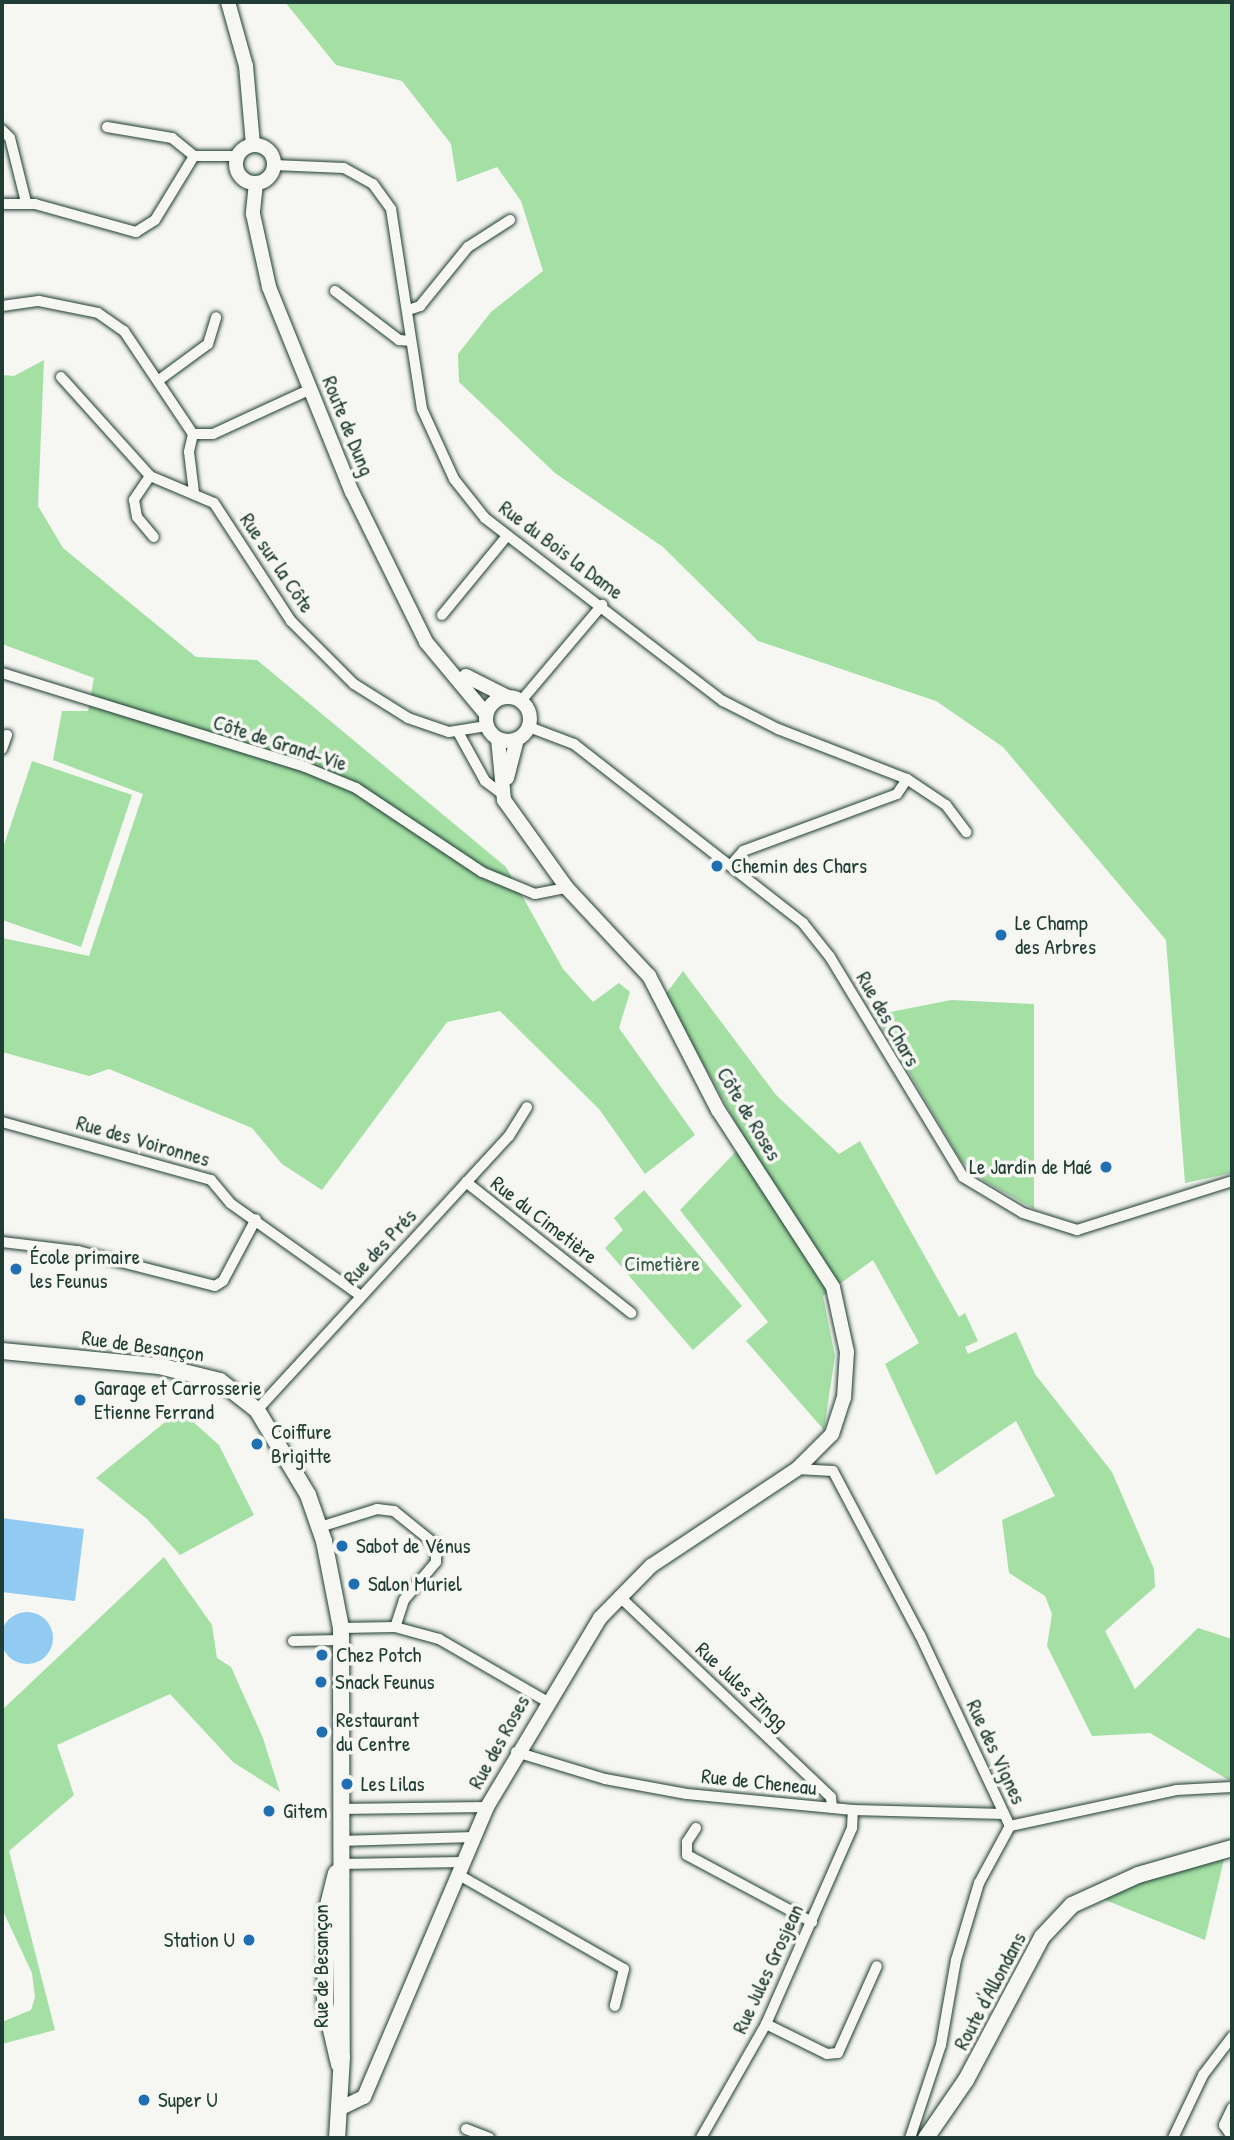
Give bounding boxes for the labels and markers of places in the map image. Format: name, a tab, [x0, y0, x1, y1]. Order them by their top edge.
place label: Chemin des Chars	[731, 853, 867, 879]
marker: Chemin des Chars	[709, 858, 725, 874]
place label: Le Champ des Arbres	[1015, 910, 1096, 960]
marker: Le Champ des Arbres	[993, 927, 1009, 943]
place label: Le Jardin de Maé	[969, 1154, 1092, 1180]
marker: Le Jardin de Maé	[1098, 1159, 1114, 1175]
place label: École primaire les Feunus	[30, 1244, 140, 1294]
marker: École primaire les Feunus	[8, 1261, 24, 1277]
place label: Garage et Carrosserie Etienne Ferrand	[94, 1375, 262, 1425]
marker: Garage et Carrosserie Etienne Ferrand	[72, 1392, 88, 1408]
place label: Coiffure Brigitte	[271, 1419, 332, 1469]
marker: Coiffure Brigitte	[249, 1436, 265, 1452]
place label: Sabot de Vénus	[356, 1533, 471, 1559]
marker: Sabot de Vénus	[334, 1538, 350, 1554]
place label: Salon Muriel	[368, 1571, 462, 1597]
marker: Salon Muriel	[346, 1576, 362, 1592]
place label: Chez Potch	[336, 1642, 421, 1668]
marker: Chez Potch	[314, 1647, 330, 1663]
place label: Snack Feunus	[335, 1669, 435, 1695]
marker: Snack Feunus	[313, 1674, 329, 1690]
place label: Restaurant du Centre	[336, 1707, 419, 1757]
marker: Restaurant du Centre	[314, 1724, 330, 1740]
place label: Les Lilas	[361, 1771, 425, 1797]
marker: Les Lilas	[339, 1776, 355, 1792]
place label: Gitem	[283, 1798, 328, 1824]
marker: Gitem	[261, 1803, 277, 1819]
place label: Station U	[164, 1927, 235, 1953]
marker: Station U	[241, 1932, 257, 1948]
place label: Super U	[158, 2087, 218, 2113]
marker: Super U	[136, 2092, 152, 2108]

